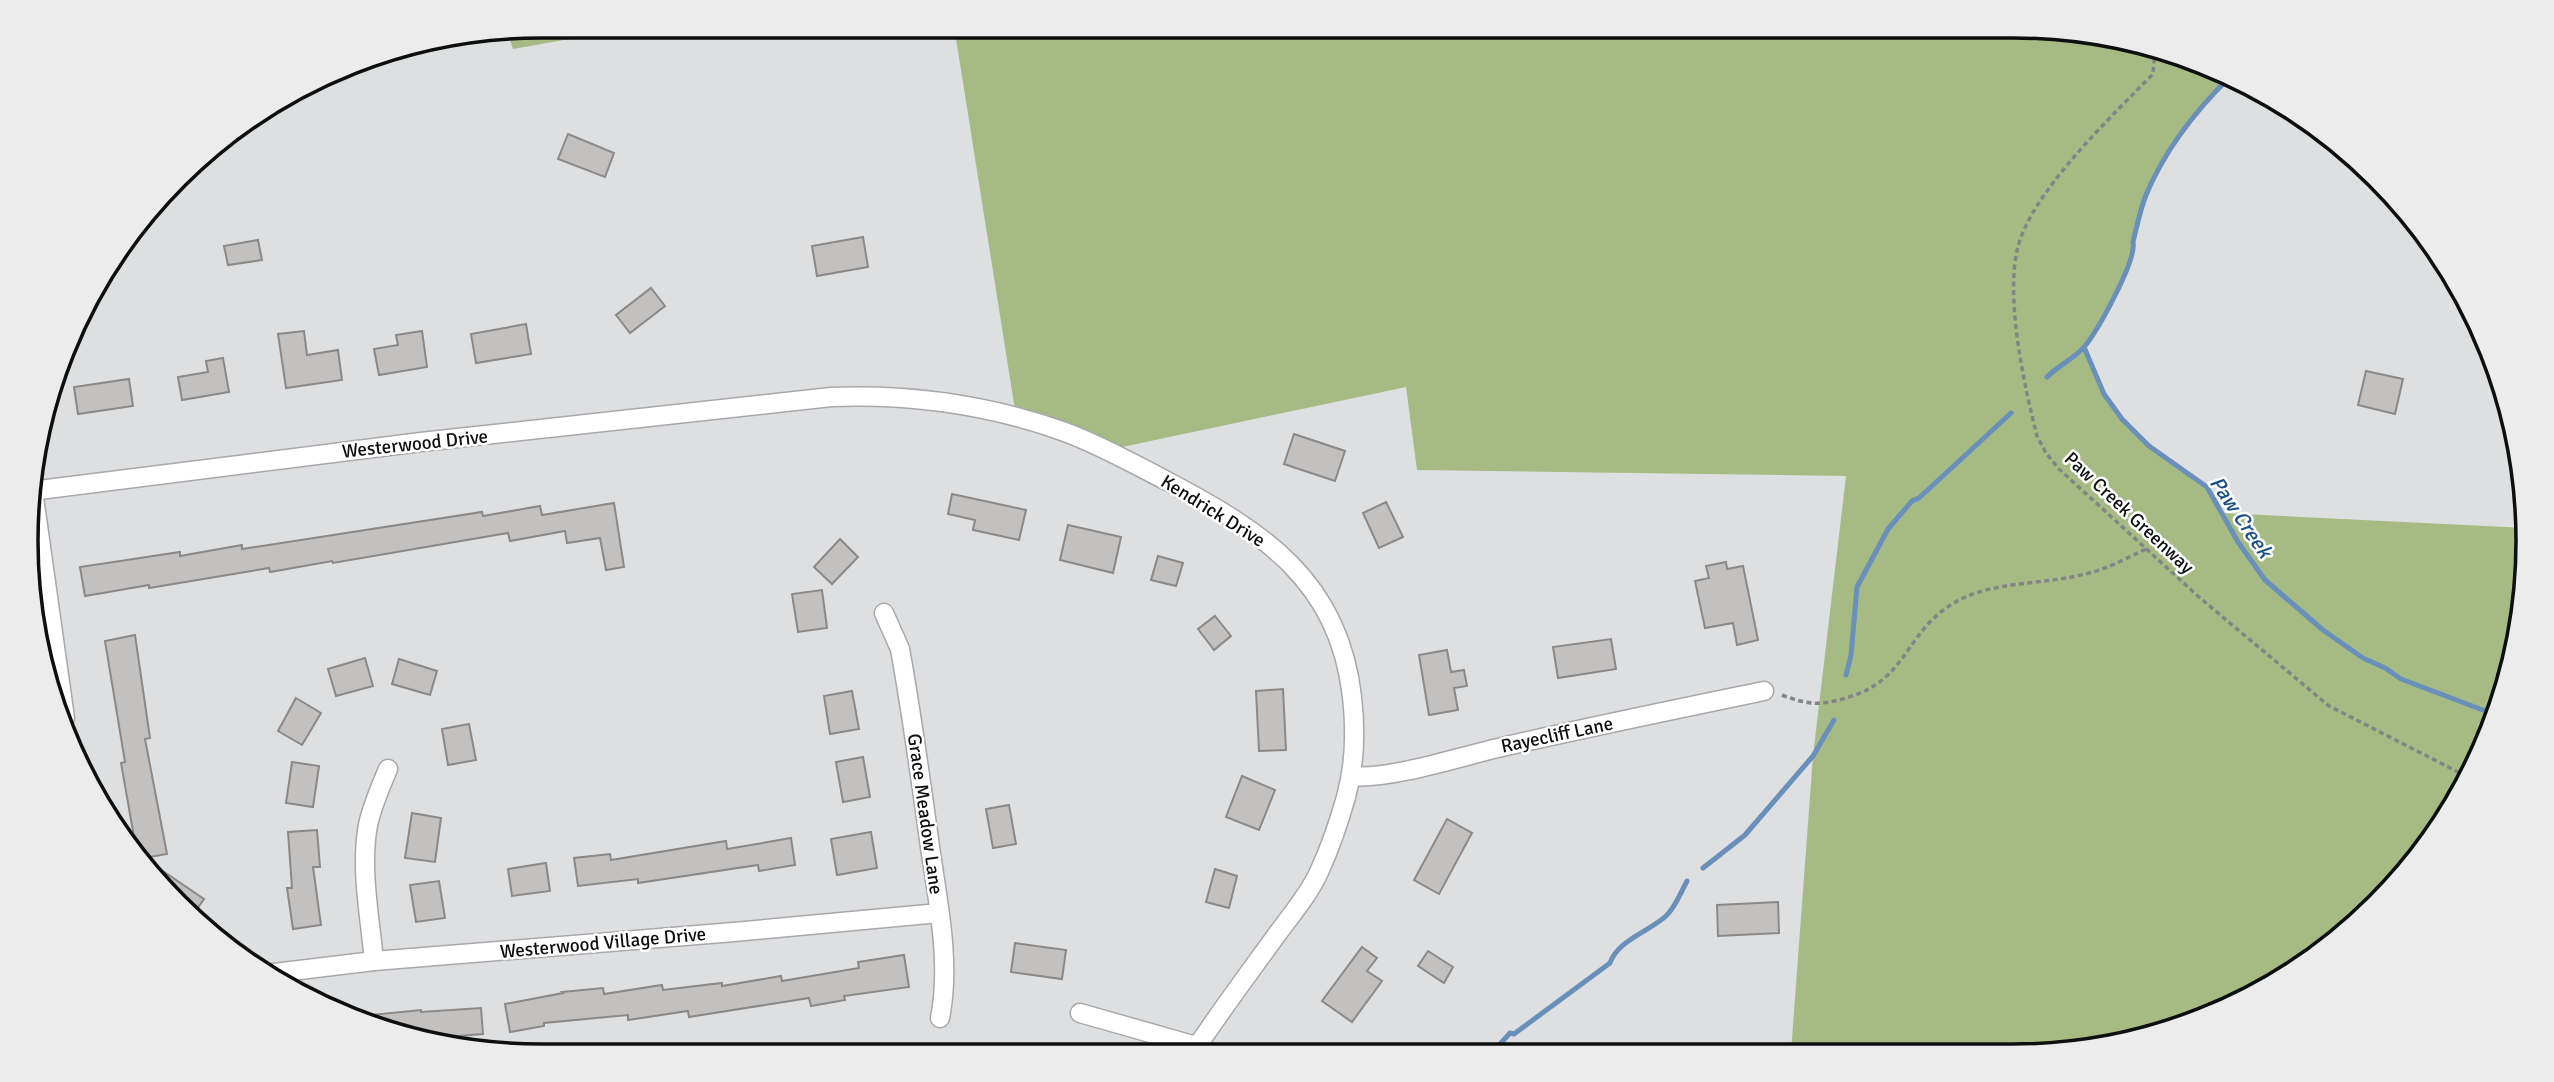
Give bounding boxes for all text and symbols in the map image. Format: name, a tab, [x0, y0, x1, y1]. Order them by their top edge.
street label: Westerwood Drive	[341, 424, 489, 464]
street label: Paw Creek Greenway	[2059, 447, 2199, 579]
street label: Kendrick Drive	[1156, 469, 1270, 553]
water label: Paw Creek	[2204, 471, 2279, 565]
street label: Rayecliff Lane	[1499, 711, 1615, 759]
street label: Grace Meadow Lane	[902, 732, 948, 896]
street label: Westerwood Village Drive	[499, 922, 707, 964]

